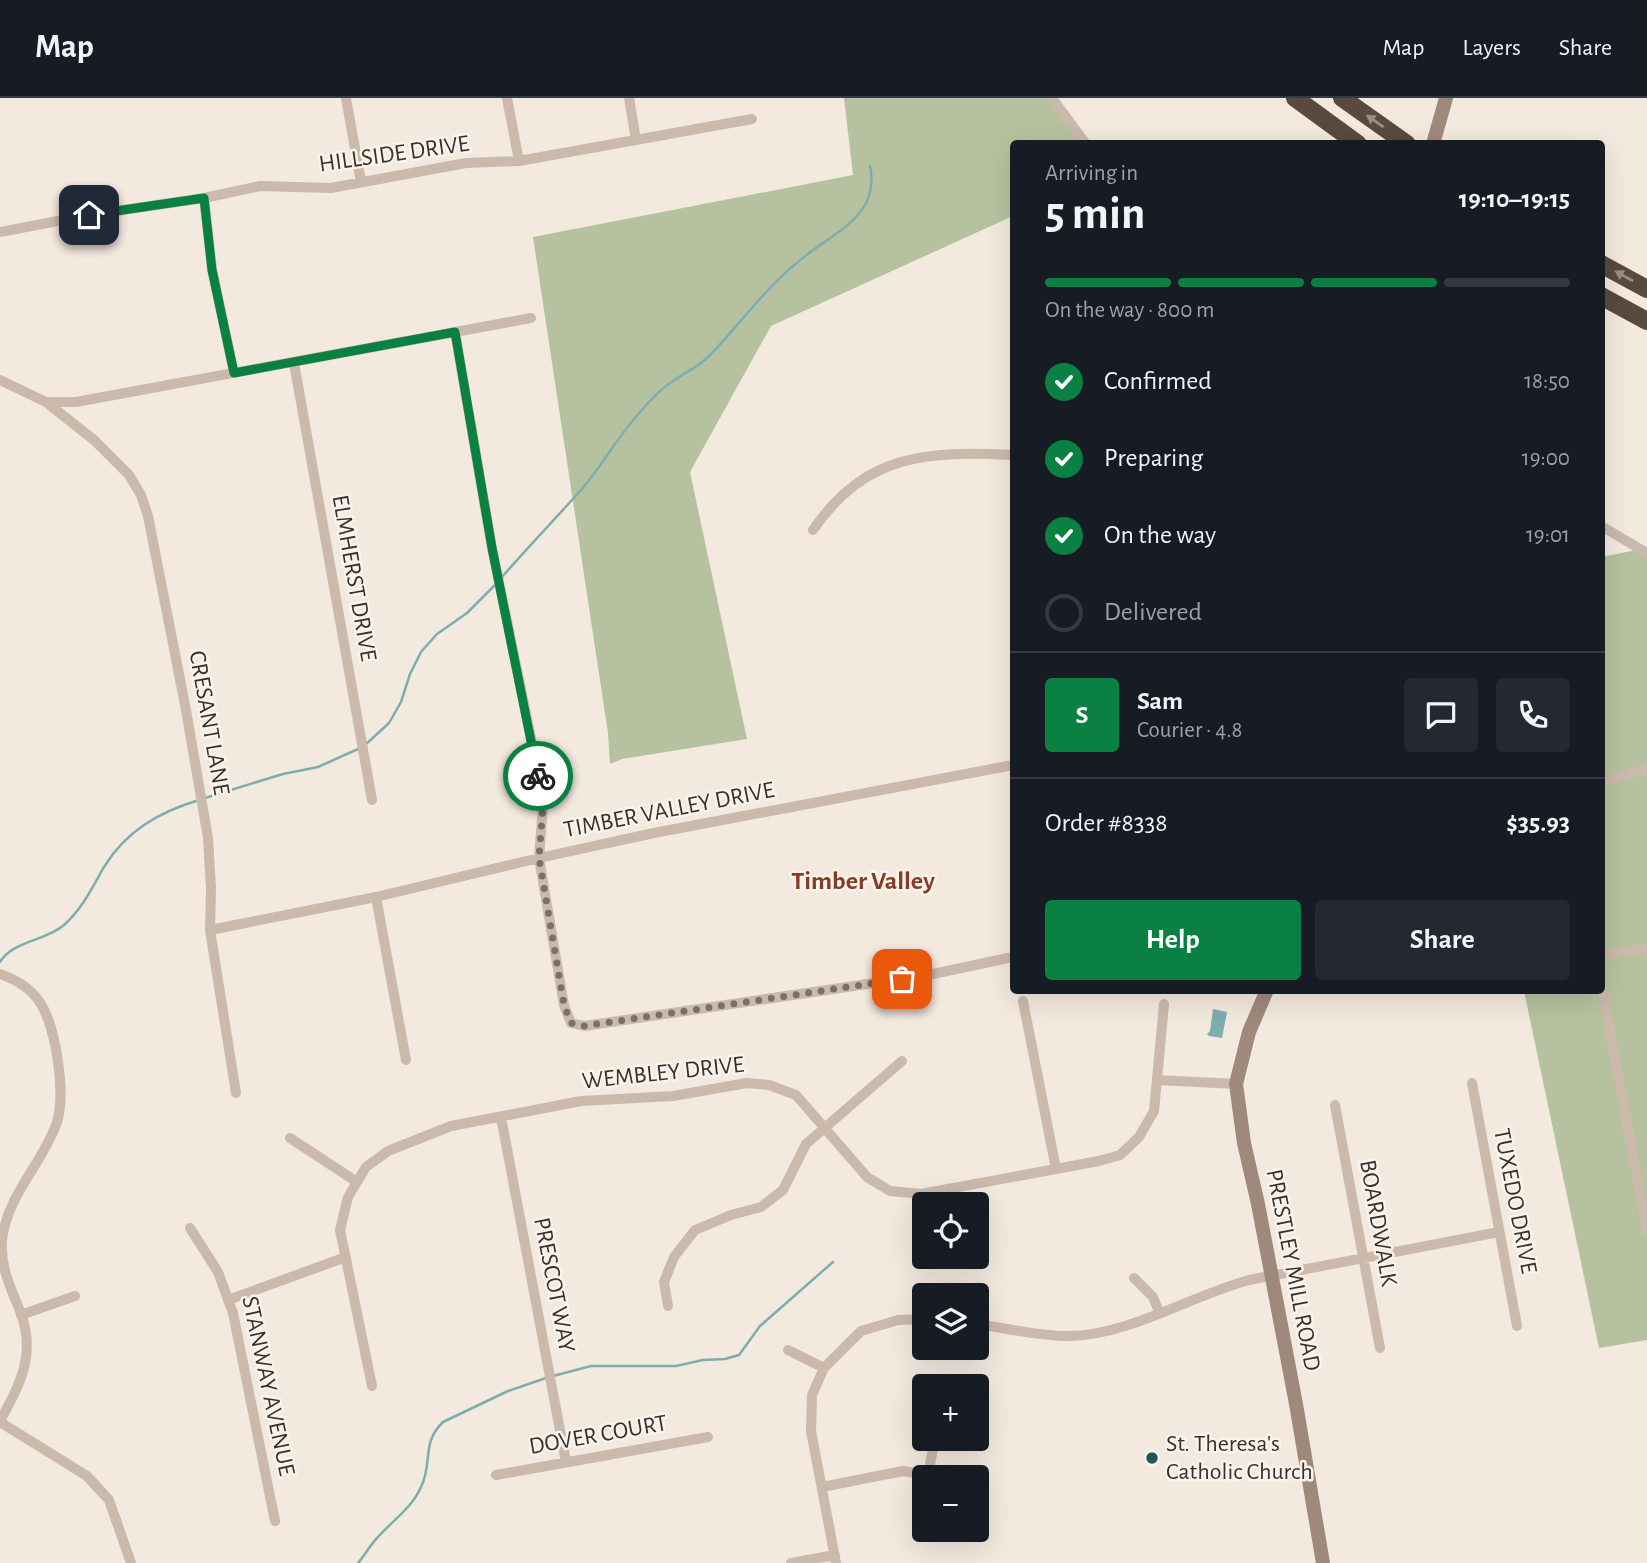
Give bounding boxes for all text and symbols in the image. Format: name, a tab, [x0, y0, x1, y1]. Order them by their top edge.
text: Map	[35, 31, 94, 64]
text: Map	[1382, 36, 1424, 60]
text: Layers	[1462, 36, 1521, 60]
text: Share	[1559, 36, 1612, 60]
one-way arrow	[1366, 114, 1384, 128]
street label: HILLSIDE DRIVE	[317, 132, 471, 176]
text: Arriving in	[1045, 162, 1138, 185]
pin	[59, 185, 119, 245]
text: 19:10–19:15	[1459, 186, 1570, 212]
text: 5 min	[1045, 191, 1145, 237]
icon: home	[70, 196, 108, 234]
one-way arrow	[1614, 270, 1634, 282]
text: On the way · 800 m	[1045, 299, 1215, 322]
icon: check	[1045, 363, 1083, 401]
text: Confirmed	[1104, 368, 1212, 394]
text: 18:50	[1524, 370, 1570, 393]
icon: check	[1045, 440, 1083, 478]
text: Preparing	[1104, 445, 1203, 471]
text: 19:00	[1522, 447, 1570, 470]
street label: ELMHERST DRIVE	[328, 493, 381, 663]
icon: check	[1045, 517, 1083, 555]
text: On the way	[1104, 522, 1216, 548]
text: 19:01	[1526, 524, 1570, 547]
text: Delivered	[1104, 599, 1202, 625]
street label: CRESANT LANE	[184, 649, 234, 797]
button: chat	[1404, 678, 1478, 752]
button: phone	[1496, 678, 1570, 752]
text: Sam	[1137, 688, 1183, 714]
text: S	[1076, 702, 1088, 728]
text: Courier · 4.8	[1137, 719, 1242, 742]
courier	[503, 741, 573, 811]
icon: bike	[519, 757, 557, 795]
street label: TIMBER VALLEY DRIVE	[562, 778, 777, 842]
text: Order #8338	[1045, 810, 1168, 836]
text: $35.93	[1506, 810, 1570, 836]
district label: Timber Valley	[791, 868, 935, 894]
button: Help	[1045, 900, 1301, 980]
button: Share	[1315, 900, 1570, 980]
pin	[872, 949, 932, 1009]
icon: bag	[883, 960, 921, 998]
street label: WEMBLEY DRIVE	[581, 1053, 746, 1093]
street label: TUXEDO DRIVE	[1489, 1126, 1541, 1276]
street label: BOARDWALK	[1355, 1158, 1401, 1289]
street label: PRESTLEY MILL ROAD	[1262, 1167, 1324, 1373]
map controls	[912, 1192, 989, 1542]
button: locate	[912, 1192, 989, 1269]
street label: PRESCOT WAY	[529, 1215, 579, 1355]
button: layers	[912, 1283, 989, 1360]
street label: STANWAY AVENUE	[237, 1294, 299, 1478]
button: +	[912, 1374, 989, 1451]
street label: DOVER COURT	[527, 1411, 669, 1459]
place label: St. Theresa's Catholic Church	[1166, 1432, 1313, 1484]
marker: St. Theresa's Catholic Church	[1144, 1450, 1160, 1466]
button: −	[912, 1465, 989, 1542]

